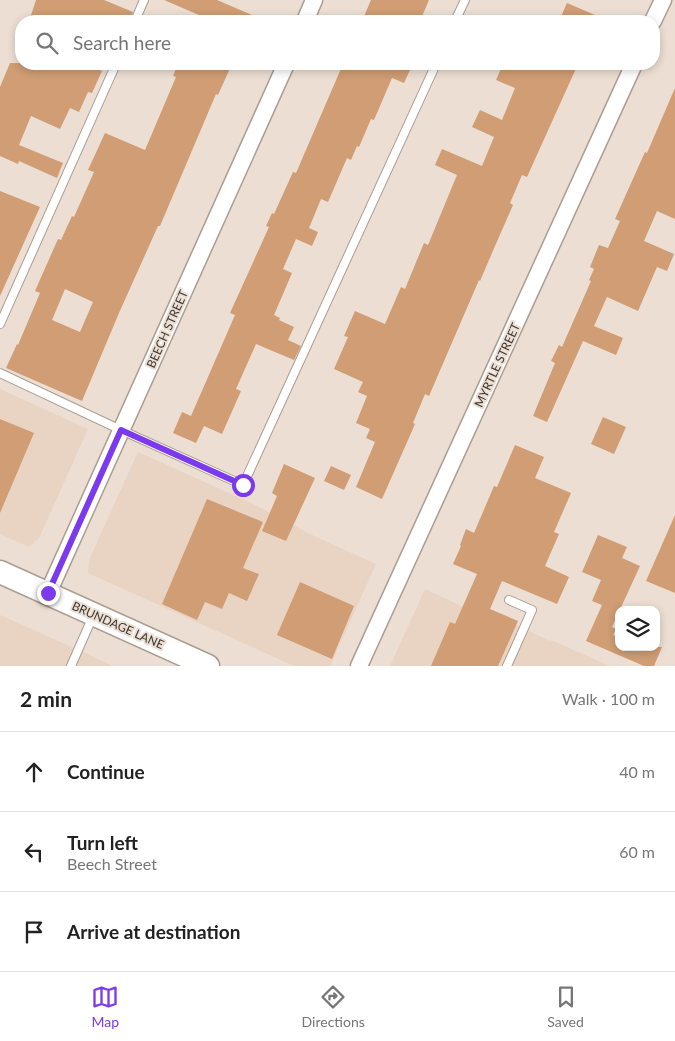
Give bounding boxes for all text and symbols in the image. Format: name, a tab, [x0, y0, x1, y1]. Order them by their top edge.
search box	[15, 15, 660, 70]
icon: search	[33, 29, 61, 57]
text: Search here	[73, 31, 171, 54]
street label: BEECH STREET	[143, 288, 191, 370]
street label: MYRTLE STREET	[471, 321, 523, 409]
route start	[232, 474, 255, 497]
route end	[37, 582, 60, 605]
street label: BRUNDAGE LANE	[70, 598, 166, 652]
map controls	[615, 606, 660, 651]
button: layers	[615, 606, 660, 651]
text: 2 min	[20, 686, 72, 711]
text: Walk · 100 m	[562, 689, 655, 708]
icon: ahead	[20, 758, 48, 786]
text: Continue	[67, 760, 145, 783]
text: 40 m	[619, 762, 655, 781]
text: Turn left	[67, 831, 138, 854]
icon: left	[20, 838, 48, 866]
text: 60 m	[619, 842, 655, 861]
text: Beech Street	[67, 854, 157, 873]
icon: arrive	[20, 918, 48, 946]
text: Arrive at destination	[67, 920, 240, 943]
tab: Map	[91, 983, 119, 1030]
tab: Directions	[302, 983, 365, 1030]
tab: Saved	[547, 983, 584, 1030]

